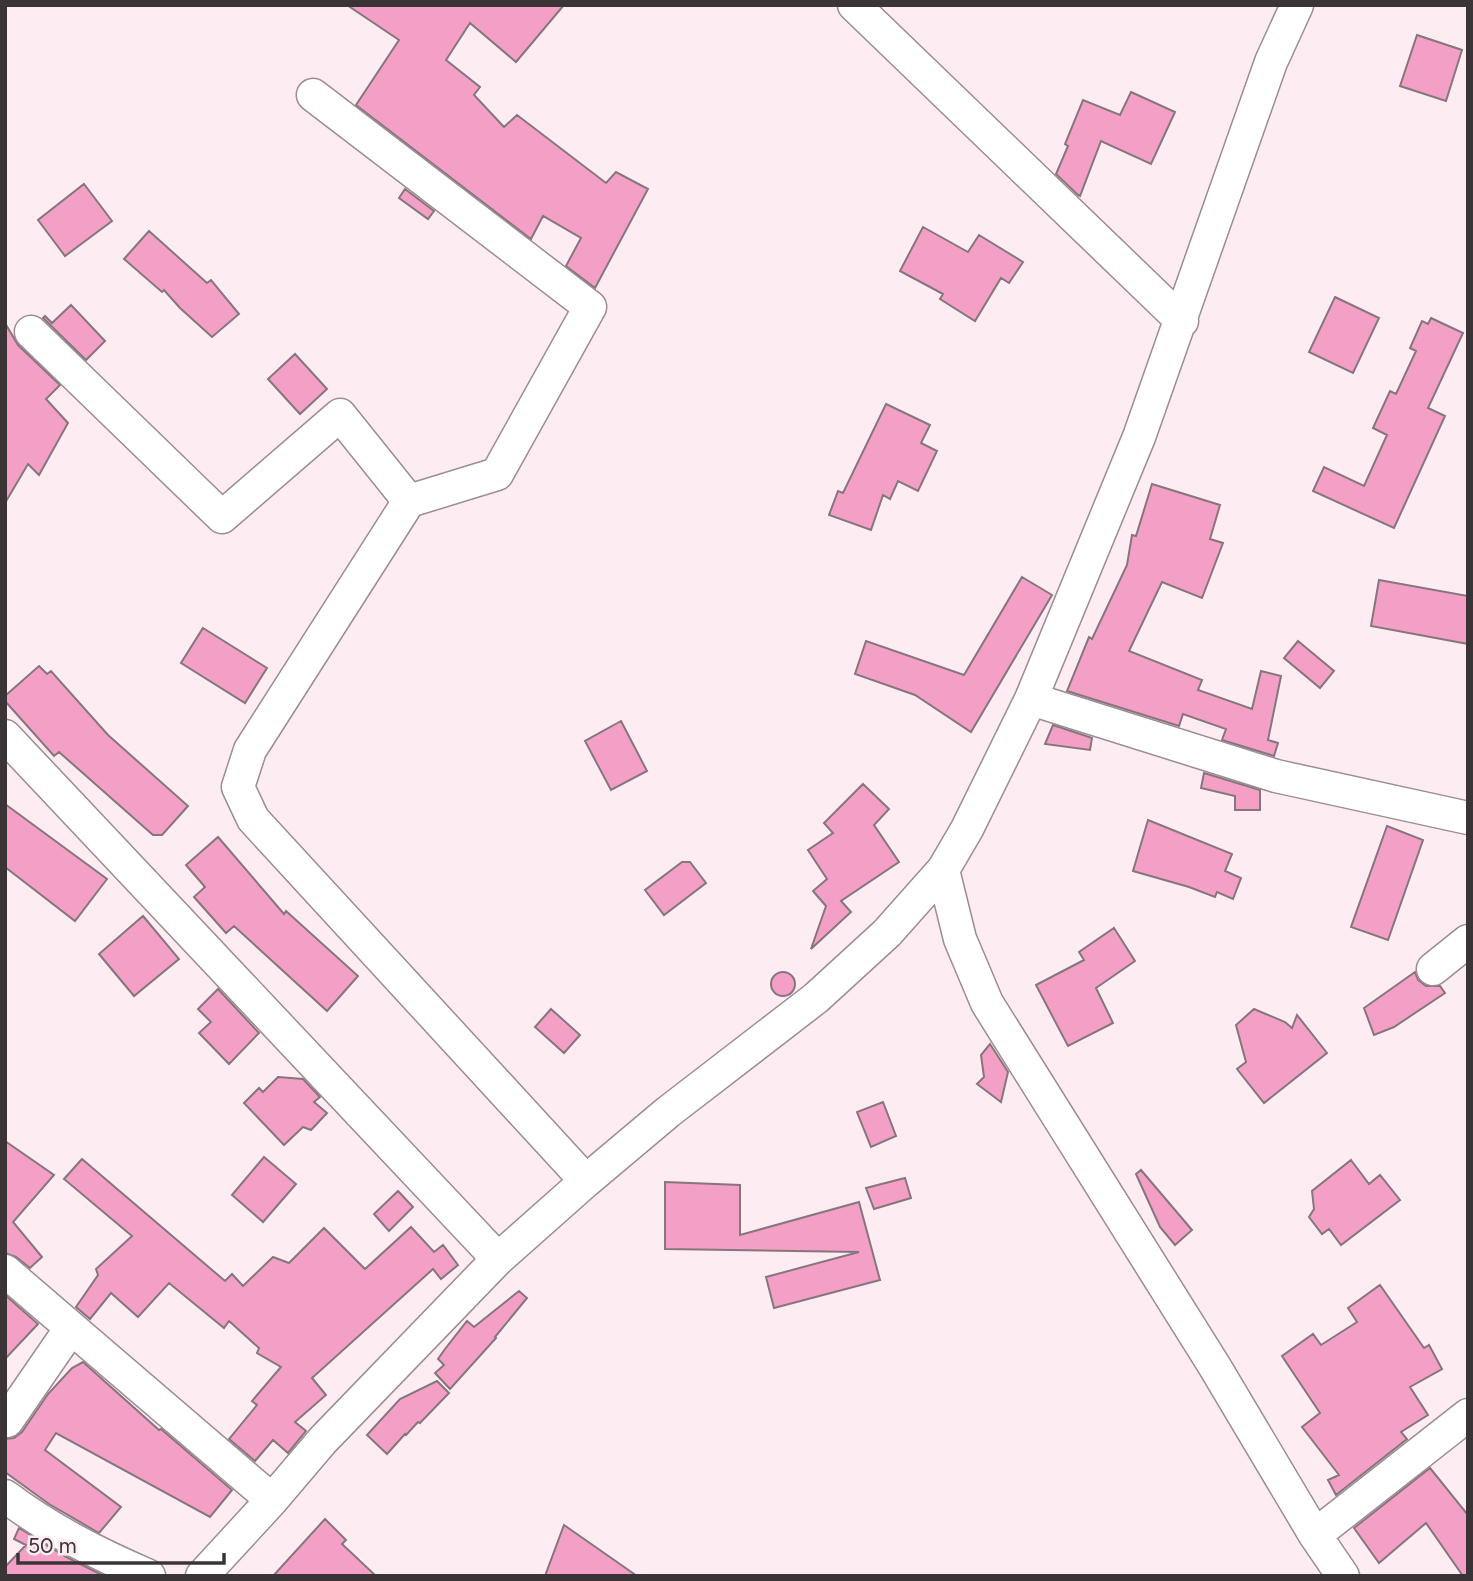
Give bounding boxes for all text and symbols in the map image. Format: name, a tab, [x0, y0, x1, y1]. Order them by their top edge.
scale bar	[18, 1522, 224, 1566]
text: 50 m	[28, 1533, 77, 1558]

